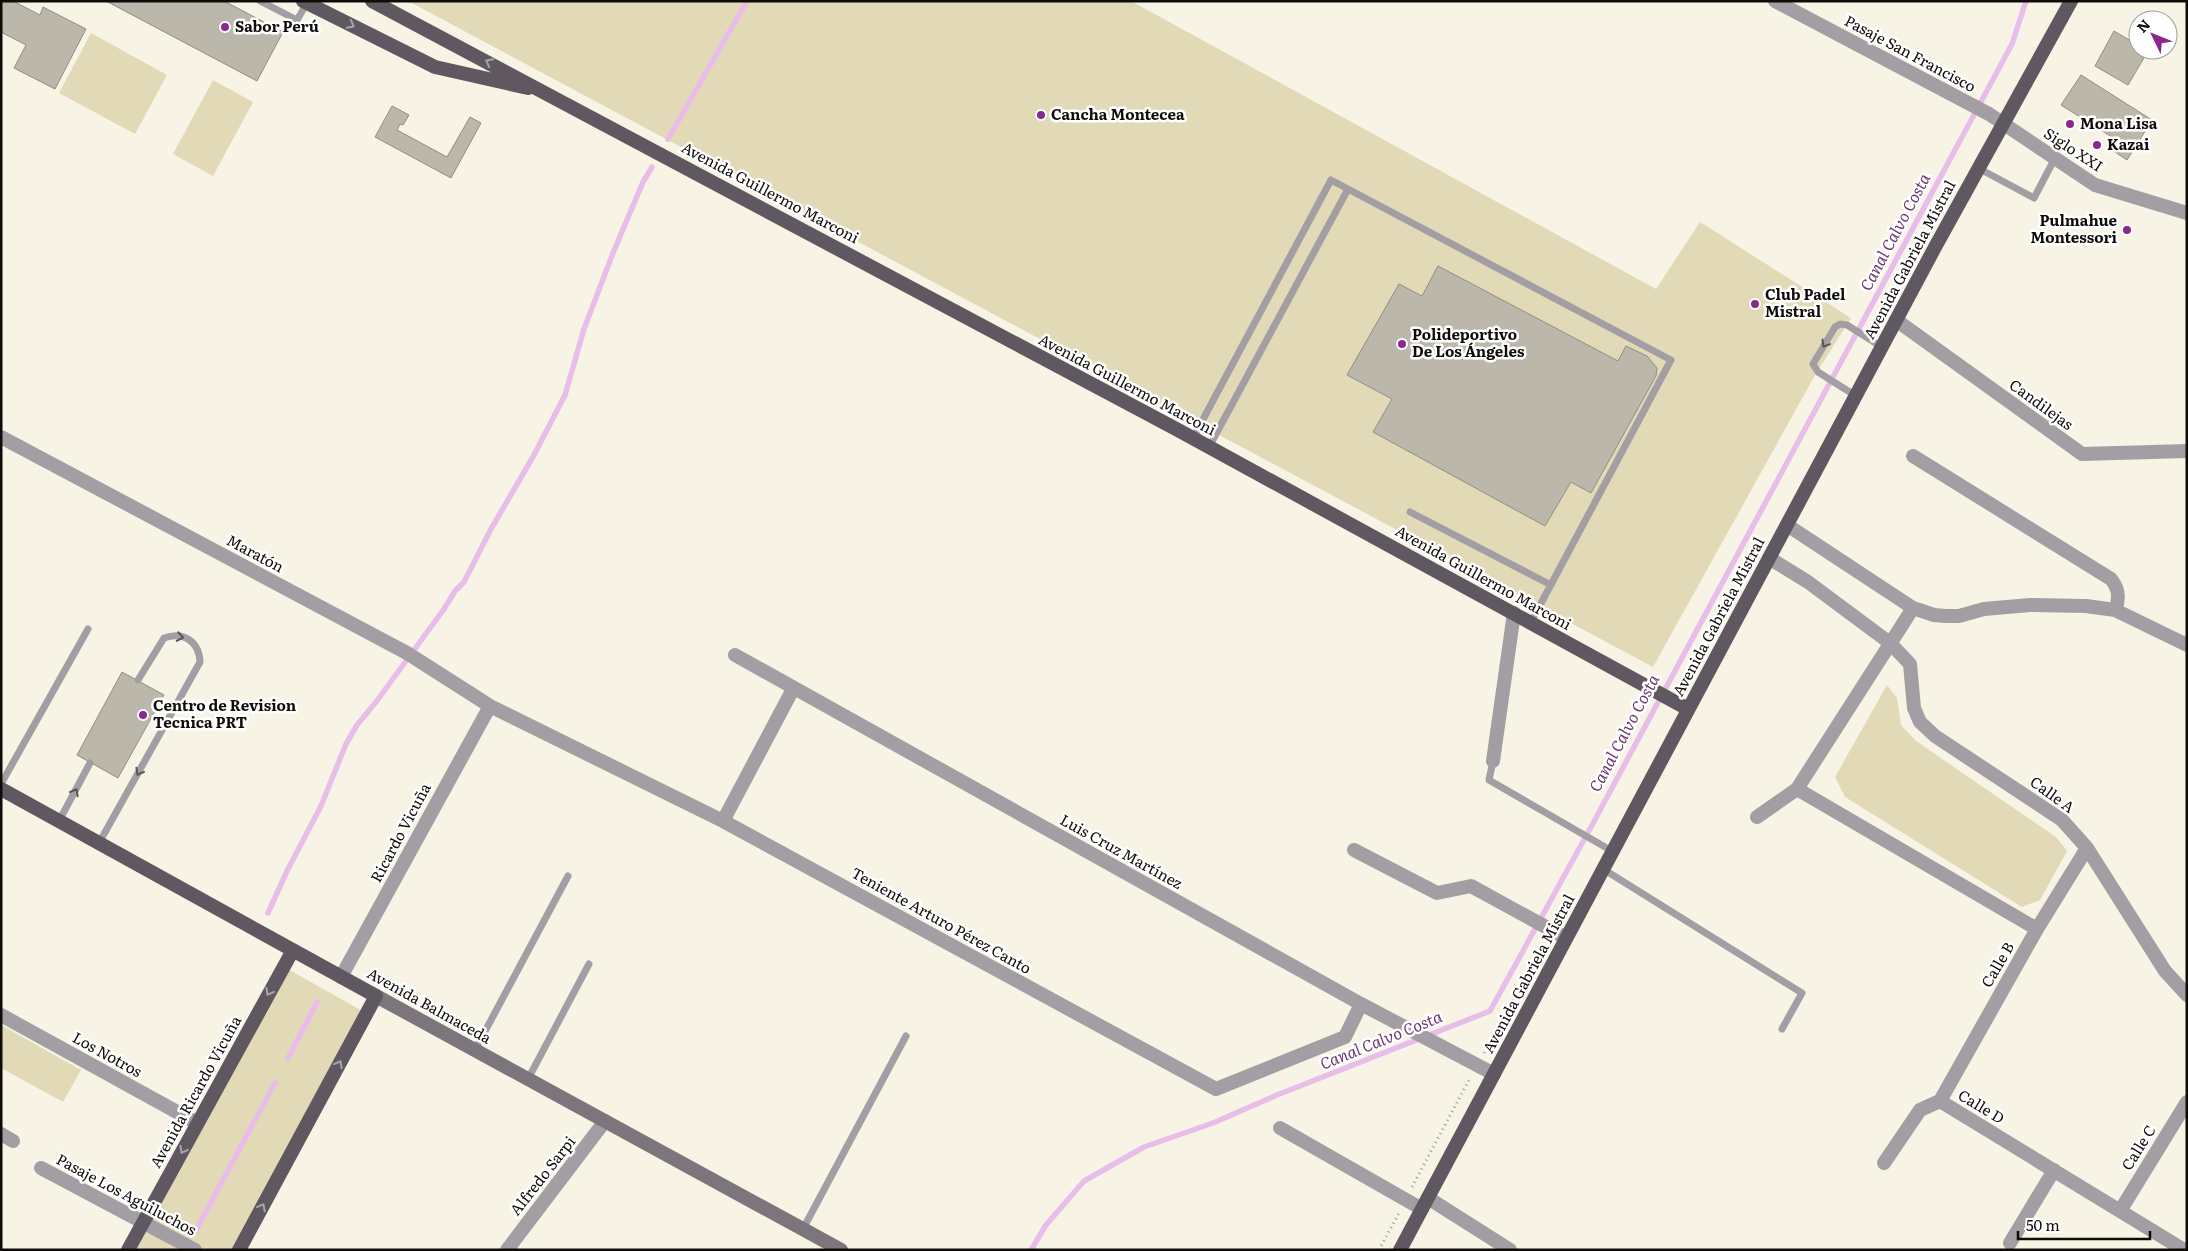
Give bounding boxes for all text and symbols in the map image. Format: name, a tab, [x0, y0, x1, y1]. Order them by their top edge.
street label: Pasaje San Francisco	[1841, 8, 1981, 97]
north arrow	[2128, 10, 2178, 60]
place label: Sabor Perú	[235, 14, 319, 37]
text: N	[2131, 14, 2154, 37]
one-way arrow	[346, 19, 355, 29]
marker: Sabor Perú	[219, 21, 231, 33]
one-way arrow	[485, 58, 494, 68]
place label: Cancha Montecea	[1051, 102, 1185, 125]
marker: Cancha Montecea	[1035, 109, 1047, 121]
place label: Mona Lisa	[2080, 111, 2158, 134]
marker: Mona Lisa	[2064, 118, 2076, 130]
street label: Siglo XXI	[2040, 121, 2108, 176]
place label: Kazai	[2107, 132, 2150, 155]
street label: Avenida Guillermo Marconi	[678, 135, 864, 248]
marker: Kazai	[2091, 139, 2103, 151]
water label: Canal Calvo Costa	[1853, 168, 1936, 295]
street label: Avenida Gabriela Mistral	[1857, 176, 1960, 343]
place label: Pulmahue Montessori	[2031, 208, 2118, 248]
marker: Pulmahue Montessori	[2121, 224, 2133, 236]
place label: Club Padel Mistral	[1765, 282, 1846, 322]
marker: Club Padel Mistral	[1749, 298, 1761, 310]
place label: Polideportivo De Los Ángeles	[1412, 322, 1525, 362]
street label: Avenida Guillermo Marconi	[1035, 327, 1221, 440]
marker: Polideportivo De Los Ángeles	[1396, 338, 1408, 350]
one-way arrow	[1821, 339, 1831, 348]
street label: Candilejas	[2005, 373, 2079, 435]
street label: Avenida Guillermo Marconi	[1391, 519, 1576, 635]
street label: Maratón	[223, 528, 289, 577]
street label: Avenida Gabriela Mistral	[1666, 533, 1769, 700]
one-way arrow	[175, 631, 184, 641]
water label: Canal Calvo Costa	[1582, 669, 1665, 796]
place label: Centro de Revision Tecnica PRT	[153, 693, 297, 733]
marker: Centro de Revision Tecnica PRT	[137, 709, 149, 721]
one-way arrow	[135, 766, 145, 775]
street label: Calle A	[2026, 770, 2080, 818]
street label: Ricardo Vicuña	[364, 778, 436, 886]
one-way arrow	[68, 788, 78, 797]
street label: Luis Cruz Martínez	[1056, 808, 1187, 894]
street label: Teniente Arturo Pérez Canto	[848, 861, 1036, 979]
street label: Avenida Gabriela Mistral	[1476, 890, 1579, 1057]
street label: Calle B	[1974, 937, 2019, 991]
street label: Avenida Balmaceda	[363, 961, 497, 1049]
one-way arrow	[266, 987, 276, 996]
water label: Canal Calvo Costa	[1316, 1003, 1446, 1075]
street label: Avenida Ricardo Vicuña	[143, 1010, 247, 1172]
street label: Los Notros	[69, 1025, 147, 1082]
one-way arrow	[333, 1060, 343, 1069]
street label: Calle D	[1954, 1083, 2009, 1129]
street label: Calle C	[2115, 1120, 2161, 1174]
street label: Alfredo Sarpi	[503, 1130, 580, 1220]
one-way arrow	[179, 1145, 189, 1154]
street label: Pasaje Los Aguiluchos	[53, 1147, 201, 1240]
one-way arrow	[256, 1203, 266, 1212]
scale bar	[2018, 1208, 2150, 1240]
text: 50 m	[2026, 1213, 2060, 1236]

